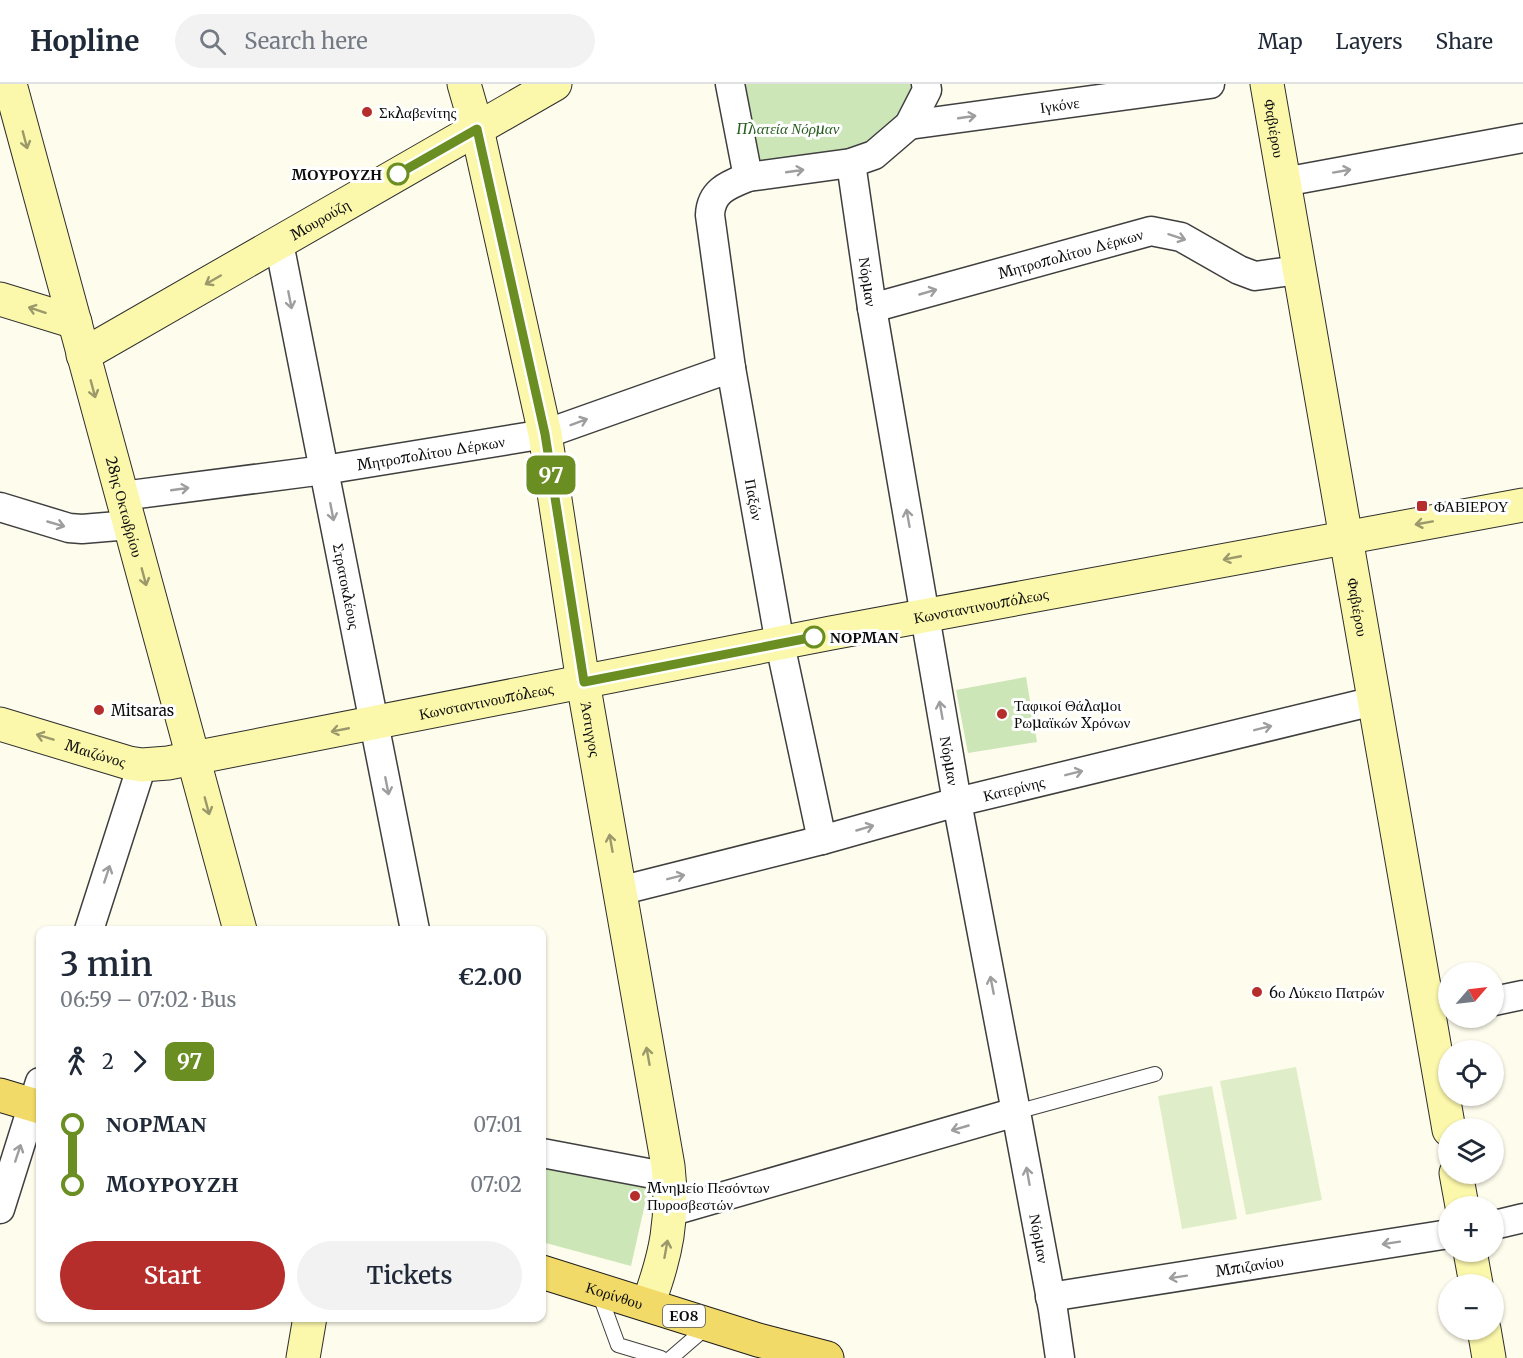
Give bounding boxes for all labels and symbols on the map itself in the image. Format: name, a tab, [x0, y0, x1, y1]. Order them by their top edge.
street label: Ιγκόνε	[1039, 92, 1080, 117]
street label: Φαβιέρου	[1260, 98, 1289, 159]
place label: Σκλαβενίτης	[379, 103, 456, 122]
marker: Σκλαβενίτης	[360, 105, 374, 119]
one-way arrow	[957, 112, 976, 123]
park label: Πλατεία Νόρμαν	[737, 119, 840, 138]
one-way arrow	[20, 131, 31, 150]
marker: ΜΟΥΡΟΥΖΗ	[387, 163, 409, 185]
place label: ΜΟΥΡΟΥΖΗ	[292, 165, 382, 184]
one-way arrow	[784, 165, 804, 176]
one-way arrow	[1331, 165, 1351, 176]
street label: Μουρούζη	[287, 194, 353, 244]
street label: Μητροπολίτου Δέρκων	[996, 224, 1145, 282]
one-way arrow	[1167, 233, 1186, 244]
street label: Νόρμαν	[855, 256, 881, 308]
one-way arrow	[205, 275, 222, 287]
one-way arrow	[918, 286, 937, 298]
one-way arrow	[285, 290, 296, 310]
one-way arrow	[28, 304, 47, 315]
one-way arrow	[87, 380, 99, 399]
one-way arrow	[569, 416, 588, 427]
street label: Μητροπολίτου Δέρκων	[355, 431, 507, 474]
street label: 28ης Οκτωβρίου	[102, 454, 148, 559]
line badge: 97	[524, 456, 578, 494]
street label: Παξών	[741, 477, 767, 522]
one-way arrow	[170, 483, 189, 494]
place label: ΦΑΒΙΕΡΟΥ	[1434, 497, 1509, 516]
marker: ΦΑΒΙΕΡΟΥ	[1415, 499, 1429, 513]
one-way arrow	[327, 502, 338, 522]
one-way arrow	[902, 509, 913, 529]
one-way arrow	[1415, 518, 1435, 529]
one-way arrow	[46, 519, 65, 530]
street label: Στρατοκλέους	[329, 542, 365, 631]
one-way arrow	[1223, 553, 1243, 564]
one-way arrow	[139, 568, 151, 587]
street label: Φαβιέρου	[1344, 576, 1372, 638]
street label: Κωνσταντινουπόλεως	[912, 584, 1050, 627]
marker: ΝΟΡΜΑΝ	[803, 626, 825, 648]
place label: ΝΟΡΜΑΝ	[830, 628, 899, 647]
street label: Κωνσταντινουπόλεως	[417, 678, 555, 723]
place label: Ταφικοί Θάλαμοι Ρωμαϊκών Χρόνων	[1014, 696, 1131, 732]
street label: Άστιγγος	[577, 700, 605, 758]
place label: Mitsaras	[111, 701, 174, 720]
one-way arrow	[935, 701, 946, 721]
marker: Mitsaras	[92, 703, 106, 717]
marker: Ταφικοί Θάλαμοι Ρωμαϊκών Χρόνων	[995, 707, 1009, 721]
one-way arrow	[1254, 721, 1273, 733]
one-way arrow	[330, 725, 350, 736]
one-way arrow	[36, 731, 55, 742]
street label: Μαιζώνος	[63, 735, 128, 771]
street label: Νόρμαν	[936, 735, 964, 787]
one-way arrow	[1064, 767, 1083, 779]
street label: Κατερίνης	[981, 772, 1047, 805]
one-way arrow	[382, 776, 393, 795]
one-way arrow	[201, 796, 213, 815]
one-way arrow	[855, 822, 874, 833]
one-way arrow	[605, 834, 616, 854]
one-way arrow	[102, 865, 113, 884]
one-way arrow	[666, 870, 685, 882]
north arrow	[1438, 962, 1504, 1028]
one-way arrow	[986, 975, 997, 995]
place label: 6ο Λύκειο Πατρών	[1269, 983, 1385, 1002]
marker: 6ο Λύκειο Πατρών	[1250, 985, 1264, 999]
one-way arrow	[643, 1047, 654, 1066]
one-way arrow	[951, 1123, 970, 1134]
one-way arrow	[13, 1144, 24, 1163]
one-way arrow	[1022, 1167, 1033, 1187]
place label: Μνημείο Πεσόντων Πυροσβεστών	[647, 1178, 770, 1214]
marker: Μνημείο Πεσόντων Πυροσβεστών	[628, 1189, 642, 1203]
street label: Νόρμαν	[1026, 1212, 1054, 1265]
one-way arrow	[1382, 1237, 1402, 1248]
one-way arrow	[660, 1240, 671, 1259]
street label: Μπιζανίου	[1214, 1251, 1285, 1280]
one-way arrow	[1169, 1272, 1188, 1283]
street label: Κορίνθου	[584, 1277, 645, 1313]
road number: ΕΟ8	[663, 1305, 705, 1327]

